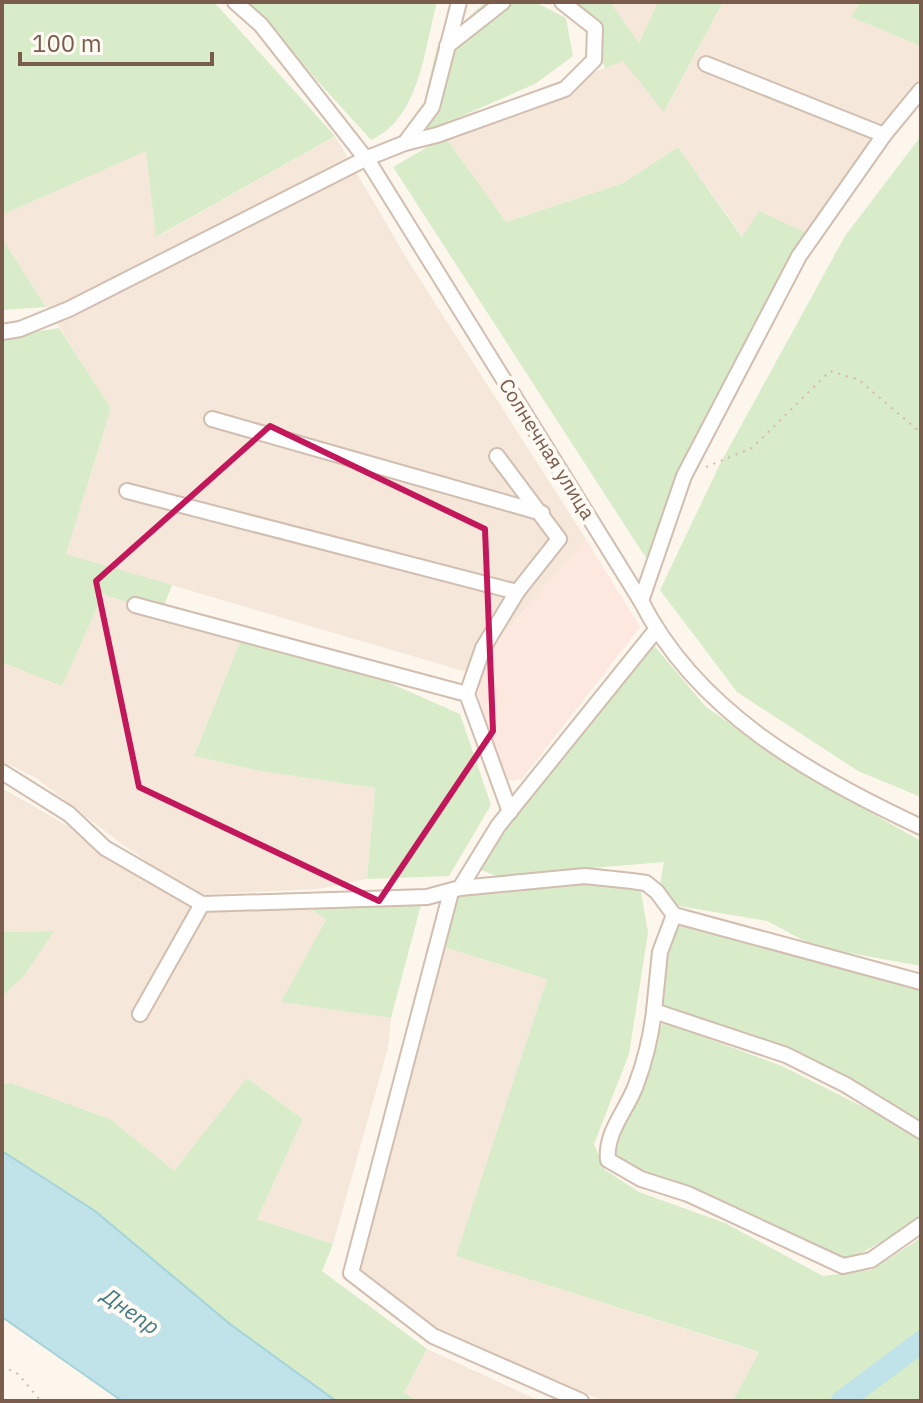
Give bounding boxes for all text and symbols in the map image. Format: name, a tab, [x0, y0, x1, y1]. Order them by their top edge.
scale bar	[20, 16, 212, 66]
text: 100 m	[32, 27, 102, 59]
street label: Солнечная улица	[493, 373, 602, 525]
water label: Днепр	[95, 1279, 166, 1341]

